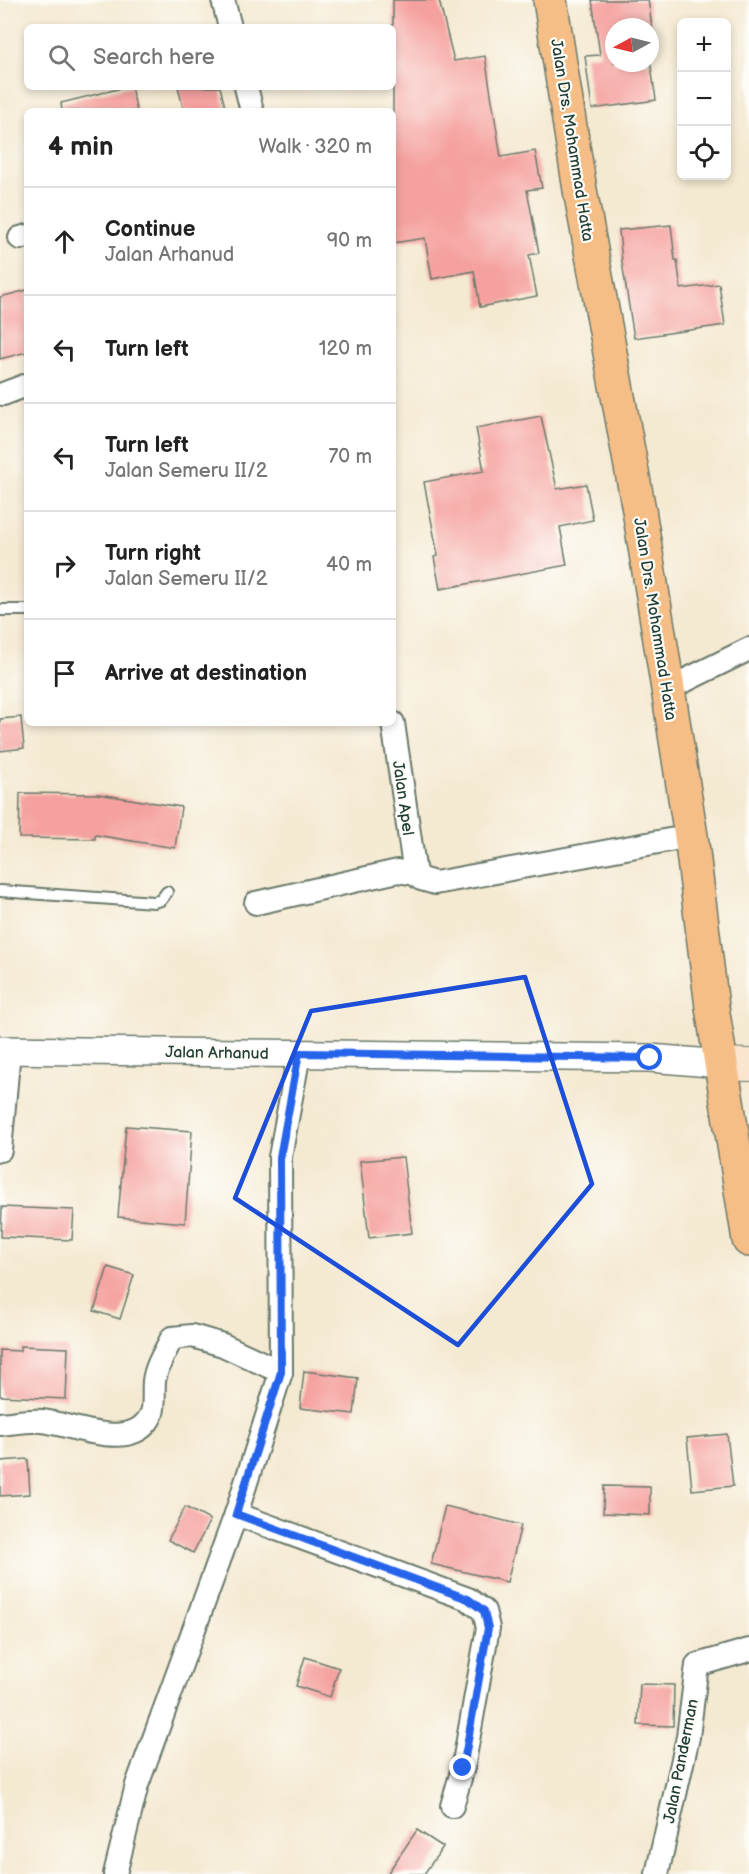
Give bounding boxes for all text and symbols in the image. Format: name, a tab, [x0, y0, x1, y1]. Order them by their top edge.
north arrow	[605, 18, 659, 72]
map controls	[677, 18, 731, 180]
button: +	[677, 18, 731, 72]
search box	[24, 24, 396, 90]
street label: Jalan Drs. Mohammad Hatta	[546, 38, 597, 243]
icon: search	[45, 41, 78, 74]
text: Search here	[93, 44, 215, 71]
button: −	[677, 72, 731, 126]
button: locate	[677, 126, 731, 180]
text: 4 min	[48, 132, 113, 163]
text: Walk · 320 m	[258, 135, 372, 159]
text: Continue	[105, 216, 195, 243]
icon: ahead	[48, 225, 81, 258]
text: 90 m	[327, 229, 372, 253]
text: Jalan Arhanud	[105, 243, 234, 267]
icon: left	[48, 333, 81, 366]
text: Turn left	[105, 336, 189, 363]
text: 120 m	[319, 337, 372, 361]
text: Turn left	[105, 432, 189, 459]
icon: left	[48, 441, 81, 474]
text: 70 m	[328, 445, 372, 469]
text: Jalan Semeru II/2	[105, 459, 268, 483]
street label: Jalan Drs. Mohammad Hatta	[629, 517, 680, 722]
text: Turn right	[105, 540, 201, 567]
icon: right	[48, 549, 81, 582]
text: 40 m	[326, 553, 372, 577]
text: Jalan Semeru II/2	[105, 567, 268, 591]
icon: arrive	[48, 657, 81, 690]
text: Arrive at destination	[105, 660, 307, 687]
street label: Jalan Apel	[388, 760, 417, 837]
street label: Jalan Arhanud	[165, 1043, 269, 1064]
route start	[636, 1044, 662, 1070]
street label: Jalan Panderman	[660, 1698, 703, 1825]
route end	[449, 1754, 475, 1780]

